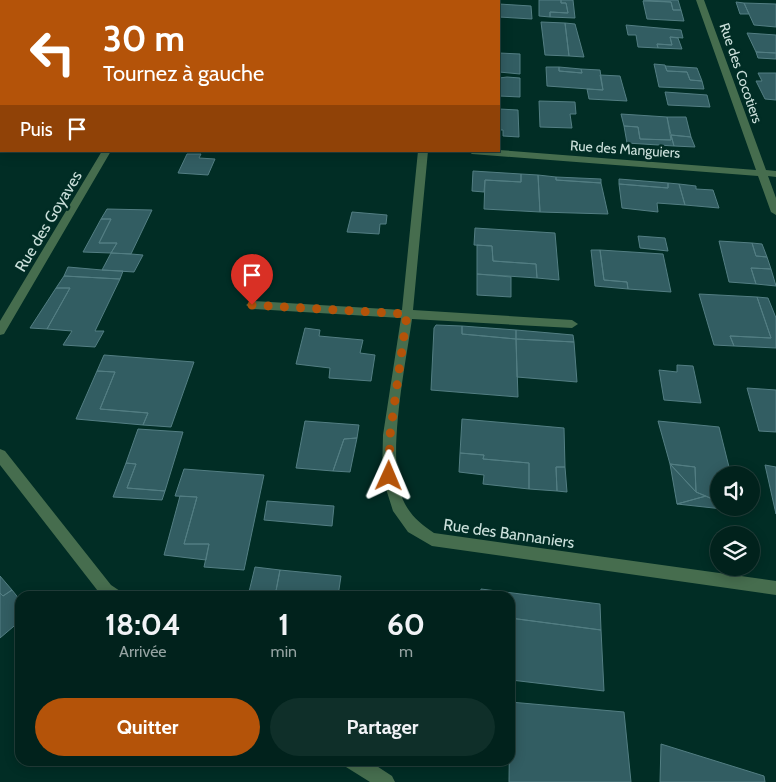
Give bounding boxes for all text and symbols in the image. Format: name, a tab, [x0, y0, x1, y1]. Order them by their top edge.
text: 30 m	[103, 17, 185, 60]
icon: left	[20, 20, 85, 85]
street label: Rue des Cocotiers	[715, 20, 767, 126]
text: Tournez à gauche	[103, 60, 264, 87]
icon: arrive	[63, 115, 91, 143]
text: Puis	[20, 118, 53, 141]
street label: Rue des Manguiers	[569, 136, 681, 162]
street label: Rue des Goyaves	[11, 167, 86, 275]
pin	[231, 254, 273, 305]
icon: arrive	[238, 261, 266, 289]
position arrow	[362, 449, 414, 501]
map controls	[710, 466, 760, 576]
button: sound	[710, 466, 760, 516]
street label: Rue des Bannaniers	[442, 515, 576, 552]
button: layers	[710, 526, 760, 576]
text: 18:04	[105, 606, 181, 643]
text: 1	[278, 606, 289, 643]
text: 60	[387, 606, 425, 643]
text: Arrivée	[119, 642, 167, 661]
text: min	[271, 642, 297, 661]
text: m	[399, 642, 413, 661]
button: Quitter	[35, 698, 260, 756]
button: Partager	[270, 698, 495, 756]

